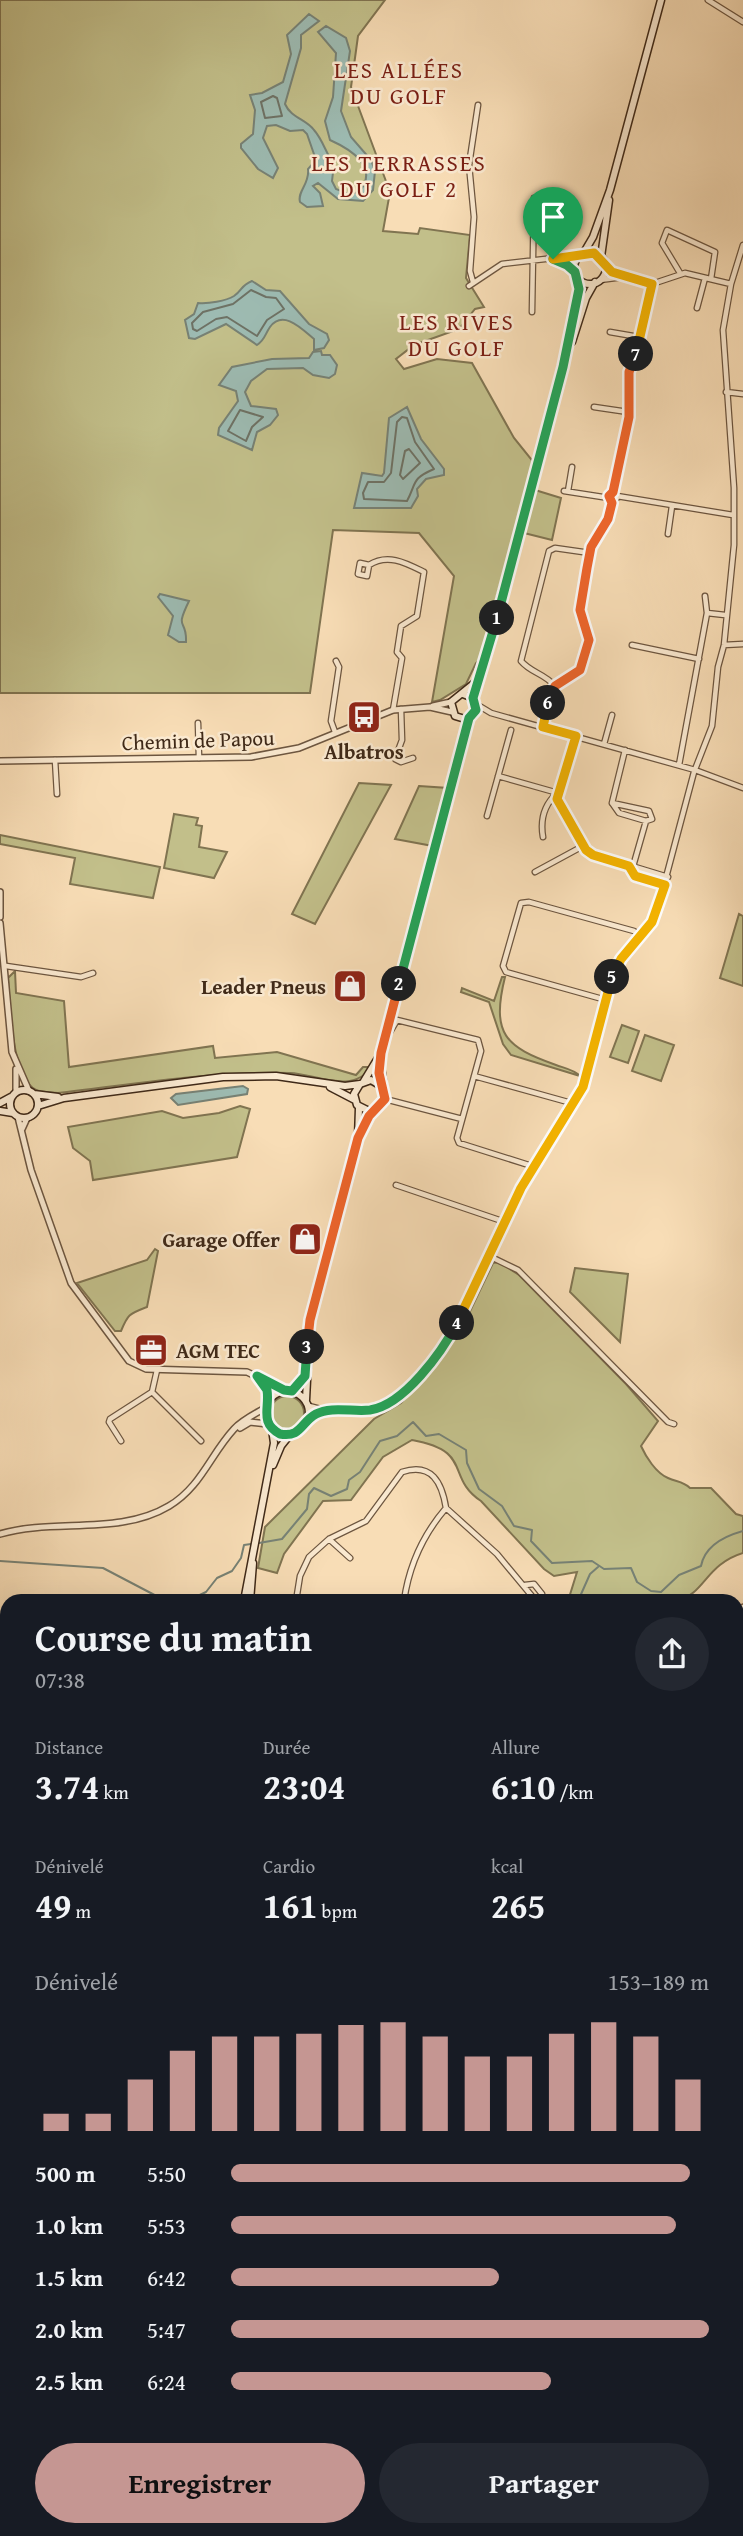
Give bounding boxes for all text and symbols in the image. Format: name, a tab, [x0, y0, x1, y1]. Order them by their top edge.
district label: LES ALLÉES DU GOLF	[334, 53, 464, 112]
district label: LES TERRASSES DU GOLF 2	[311, 146, 487, 205]
pin	[523, 187, 583, 259]
icon: arrive	[534, 198, 572, 236]
district label: LES RIVES DU GOLF	[399, 305, 515, 364]
pin: 7	[618, 336, 654, 372]
text: 7	[631, 339, 640, 367]
pin: 1	[480, 600, 514, 636]
text: 1	[492, 603, 501, 631]
pin: 6	[530, 686, 566, 720]
text: 6	[543, 688, 552, 716]
bus stop icon: Albatros	[345, 698, 383, 736]
street label: Chemin de Papou	[121, 722, 276, 758]
place label: Albatros	[324, 736, 404, 767]
pin: 5	[594, 960, 630, 995]
text: 5	[607, 962, 616, 990]
shop icon: Leader Pneus	[331, 967, 369, 1005]
pin: 2	[382, 967, 416, 1002]
text: 2	[394, 969, 403, 997]
place label: Leader Pneus	[201, 971, 326, 1002]
shop icon: Garage Offer	[286, 1220, 324, 1258]
place label: Garage Offer	[162, 1224, 280, 1255]
pin: 4	[440, 1306, 475, 1340]
text: 4	[452, 1308, 461, 1336]
pin: 3	[290, 1330, 324, 1364]
office icon: AGM TEC	[132, 1331, 170, 1369]
text: 3	[302, 1332, 311, 1360]
place label: AGM TEC	[176, 1335, 260, 1366]
text: Course du matin	[35, 1609, 312, 1665]
button: share	[635, 1617, 709, 1691]
text: 07:38	[35, 1663, 85, 1696]
text: Distance	[35, 1733, 103, 1761]
text: Durée	[263, 1733, 310, 1761]
text: Allure	[491, 1733, 540, 1761]
text: 3.74	[35, 1761, 99, 1812]
text: 23:04	[263, 1761, 345, 1812]
text: 6:10	[491, 1761, 555, 1812]
text: km	[99, 1778, 129, 1806]
text: /km	[555, 1778, 594, 1806]
text: Dénivelé	[35, 1852, 104, 1880]
text: Cardio	[263, 1852, 315, 1880]
text: kcal	[491, 1852, 523, 1880]
text: 49	[35, 1880, 71, 1931]
text: 161	[263, 1880, 317, 1931]
text: 265	[491, 1880, 545, 1931]
text: m	[71, 1897, 91, 1925]
text: bpm	[317, 1897, 357, 1925]
text: Dénivelé	[35, 1965, 118, 1998]
text: 153–189 m	[608, 1965, 709, 1998]
text: 500 m	[35, 2157, 96, 2190]
text: 5:50	[147, 2157, 186, 2190]
text: 1.0 km	[35, 2209, 103, 2242]
text: 5:53	[147, 2209, 186, 2242]
text: 1.5 km	[35, 2261, 103, 2294]
text: 6:42	[147, 2261, 186, 2294]
text: 2.0 km	[35, 2313, 103, 2346]
text: 5:47	[147, 2313, 186, 2346]
text: 2.5 km	[35, 2365, 103, 2398]
text: 6:24	[147, 2365, 186, 2398]
button: Enregistrer	[35, 2443, 365, 2523]
button: Partager	[379, 2443, 709, 2523]

